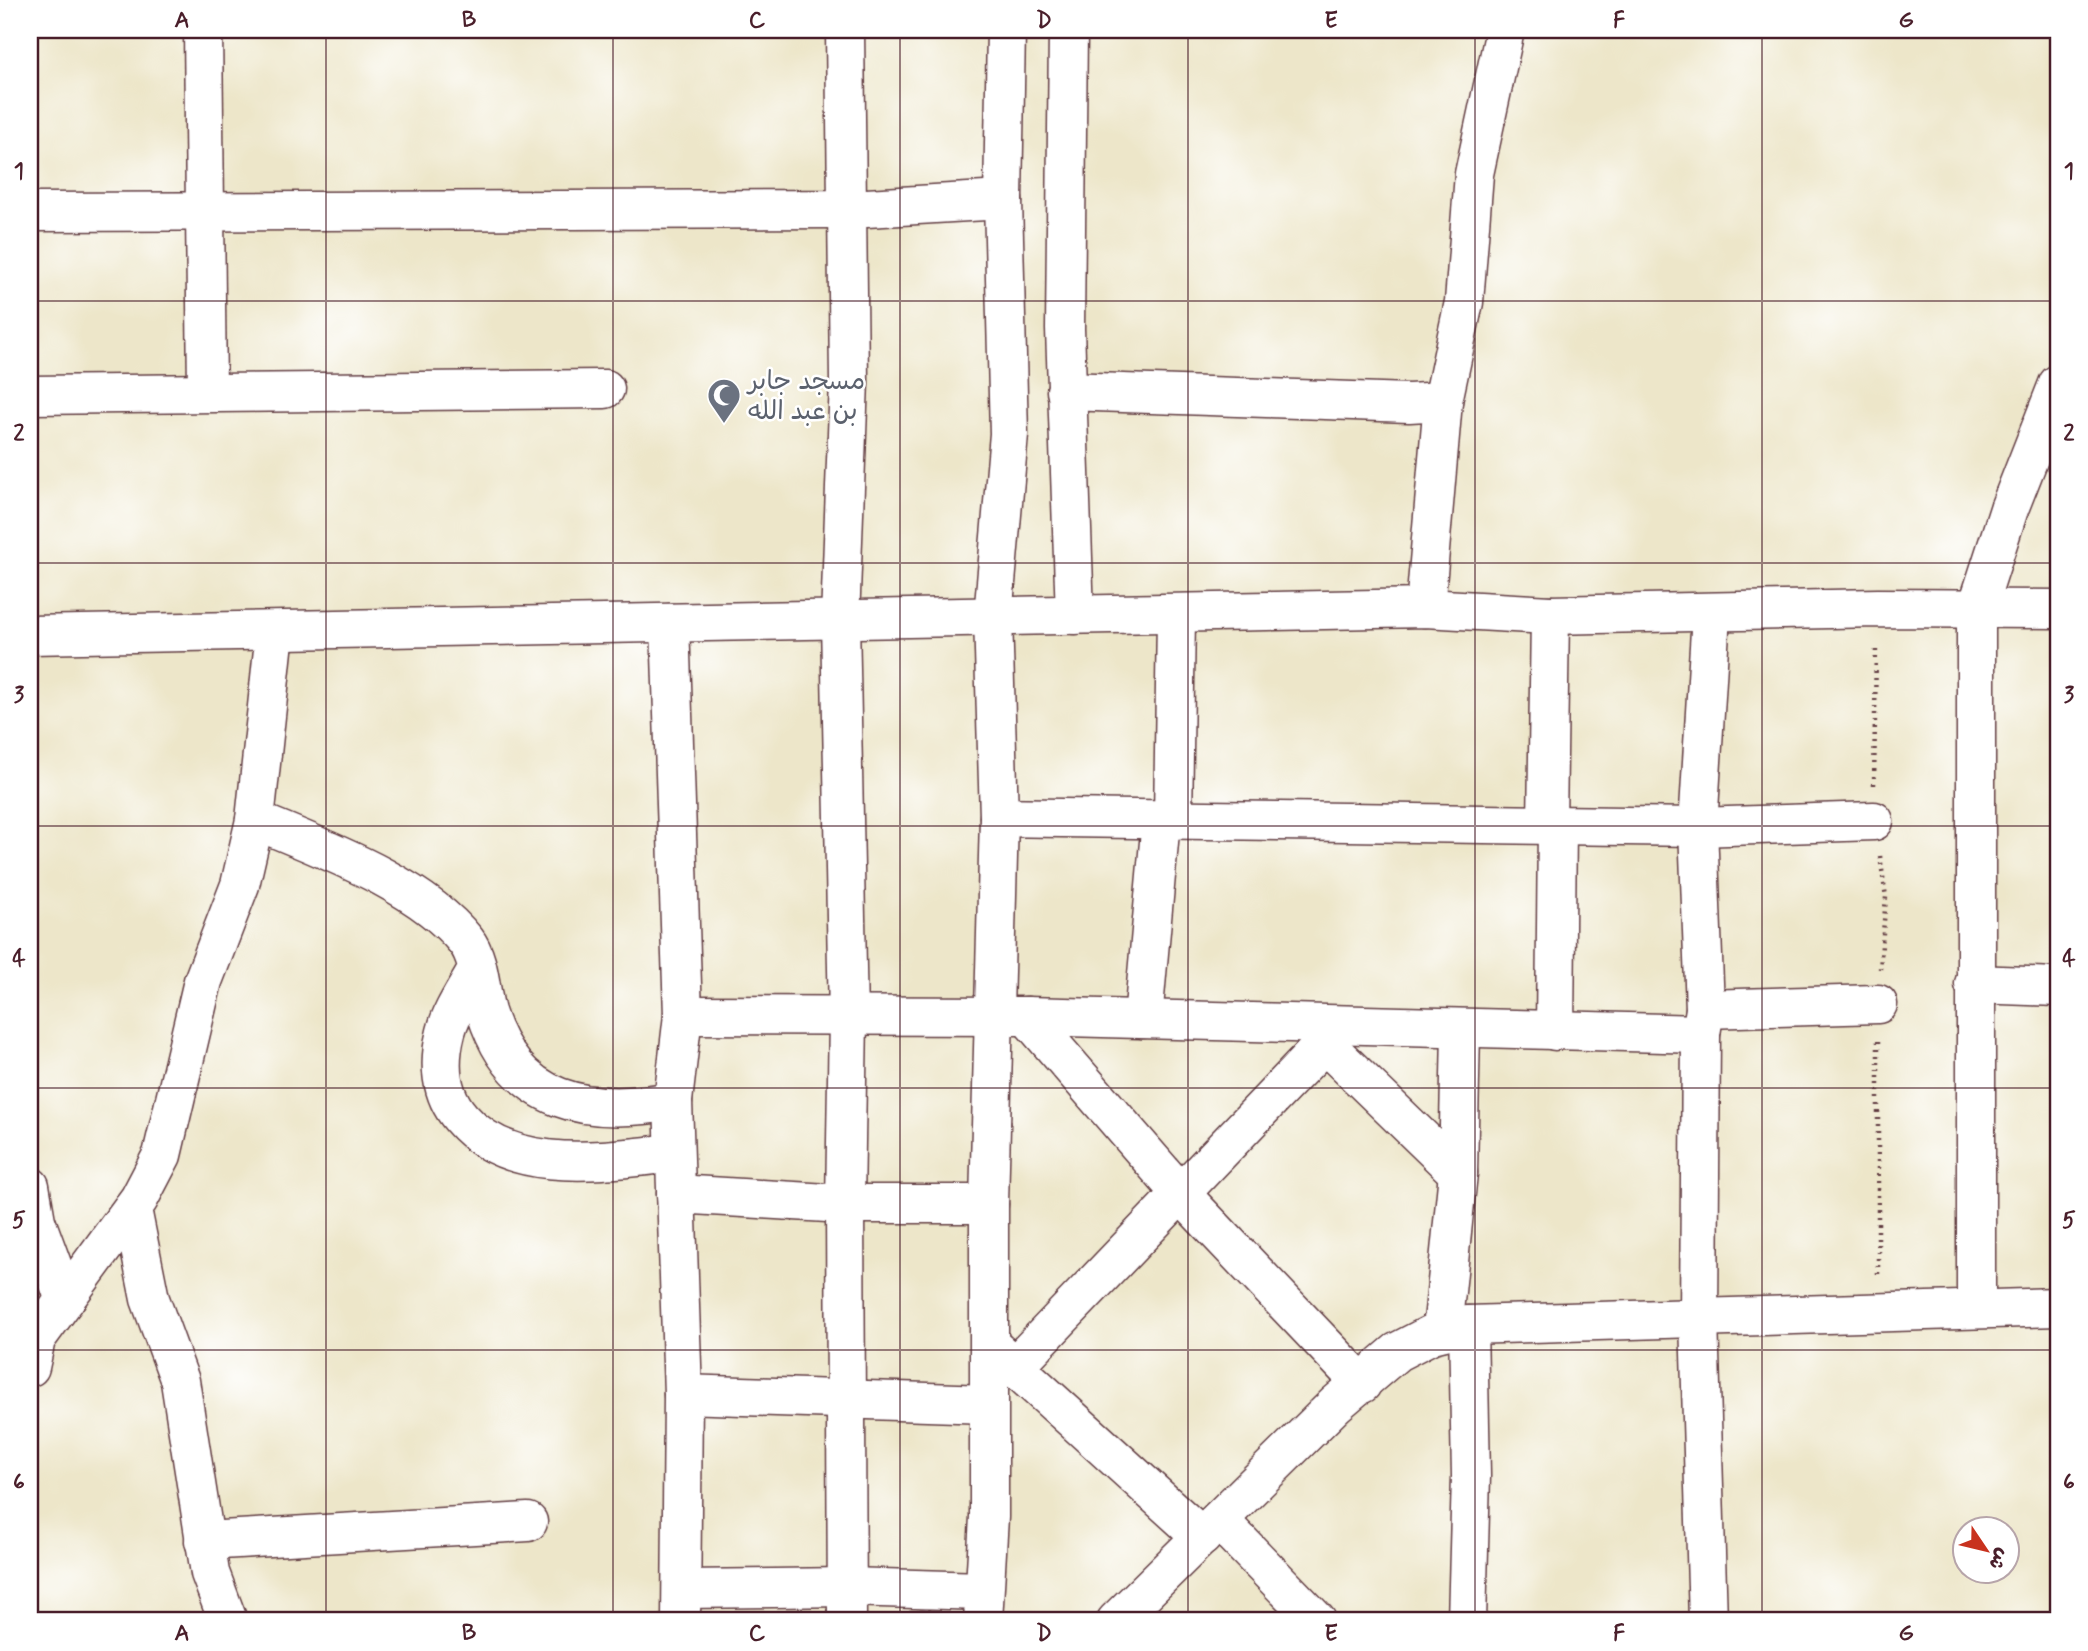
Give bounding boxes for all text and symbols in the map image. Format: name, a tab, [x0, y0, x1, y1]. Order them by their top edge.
text: A	[174, 6, 190, 36]
text: B	[462, 6, 477, 36]
text: C	[749, 6, 766, 36]
text: D	[1036, 6, 1052, 36]
text: E	[1324, 6, 1338, 36]
text: F	[1613, 6, 1625, 36]
text: G	[1898, 6, 1914, 36]
text: 1	[14, 157, 24, 187]
text: 1	[2064, 157, 2074, 187]
place label: مسجد جابر بن عبد الله	[746, 365, 865, 429]
mosque icon: مسجد جابر بن عبد الله	[705, 376, 743, 425]
text: 2	[13, 419, 25, 449]
text: 2	[2063, 419, 2075, 449]
text: 3	[14, 681, 25, 711]
text: 3	[2064, 681, 2075, 711]
text: 4	[12, 944, 26, 974]
text: 4	[2062, 944, 2076, 974]
text: 5	[12, 1206, 26, 1236]
text: 5	[2062, 1206, 2076, 1236]
text: 6	[13, 1468, 25, 1498]
text: 6	[2063, 1468, 2075, 1498]
north arrow	[1952, 1514, 2022, 1584]
text: ش	[1982, 1543, 2015, 1575]
text: A	[174, 1619, 190, 1649]
text: B	[462, 1619, 477, 1649]
text: C	[749, 1619, 766, 1649]
text: D	[1036, 1619, 1052, 1649]
text: E	[1324, 1619, 1338, 1649]
text: F	[1613, 1619, 1625, 1649]
text: G	[1898, 1619, 1914, 1649]

